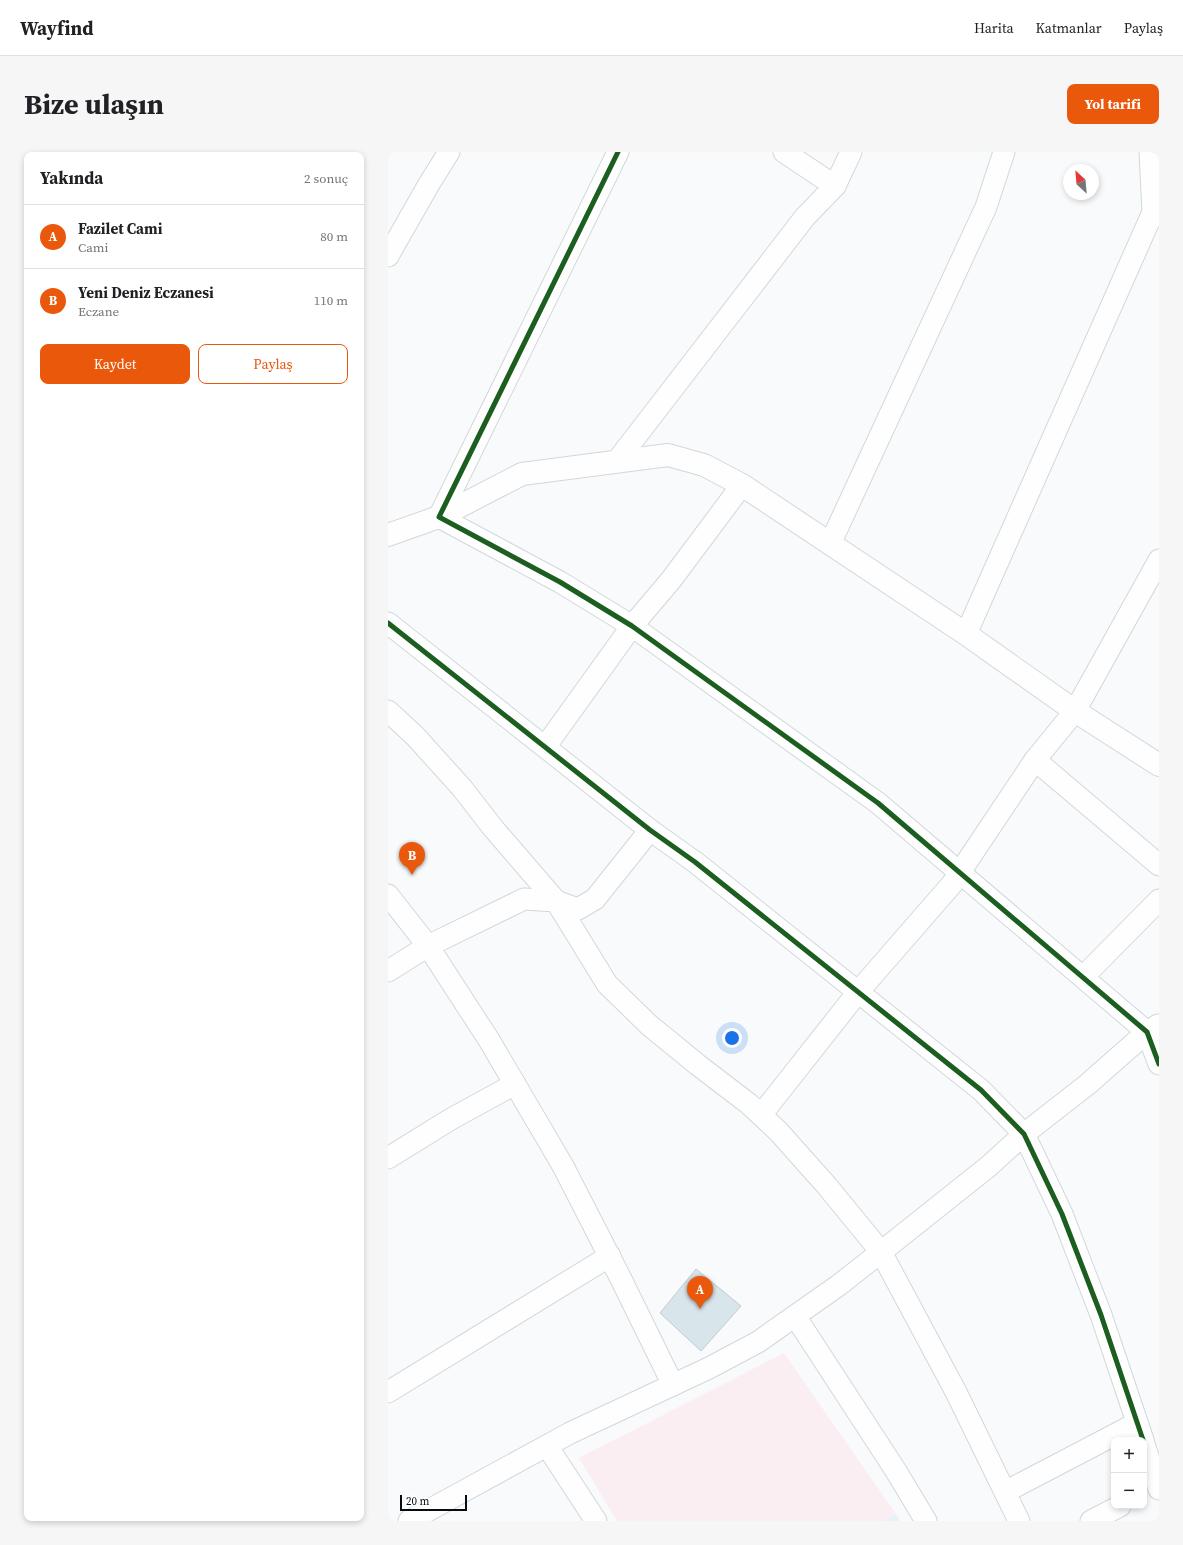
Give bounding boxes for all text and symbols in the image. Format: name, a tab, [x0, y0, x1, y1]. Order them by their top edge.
text: Wayfind	[20, 15, 94, 41]
text: Harita	[974, 18, 1014, 38]
text: Katmanlar	[1036, 18, 1102, 38]
text: Paylaş	[1124, 18, 1163, 38]
button: Yol tarifi	[1067, 84, 1159, 124]
text: Bize ulaşın	[24, 85, 164, 123]
north arrow	[1063, 164, 1099, 200]
text: Yakında	[40, 166, 103, 190]
text: 2 sonuç	[304, 170, 348, 187]
text: Fazilet Cami	[78, 218, 162, 239]
text: A	[49, 228, 57, 245]
text: 80 m	[320, 228, 348, 245]
text: Cami	[78, 239, 108, 256]
text: Yeni Deniz Eczanesi	[78, 282, 214, 303]
text: B	[49, 292, 57, 309]
text: 110 m	[314, 292, 348, 309]
text: Eczane	[78, 303, 119, 320]
button: Kaydet	[40, 344, 190, 384]
button: Paylaş	[198, 344, 348, 384]
pin: B	[399, 842, 425, 875]
your location	[722, 1028, 742, 1048]
pin: A	[687, 1276, 713, 1309]
map controls	[1111, 1437, 1147, 1509]
button: +	[1111, 1437, 1147, 1473]
button: −	[1111, 1473, 1147, 1509]
scale bar	[400, 1493, 467, 1512]
text: 20 m	[406, 1494, 429, 1509]

